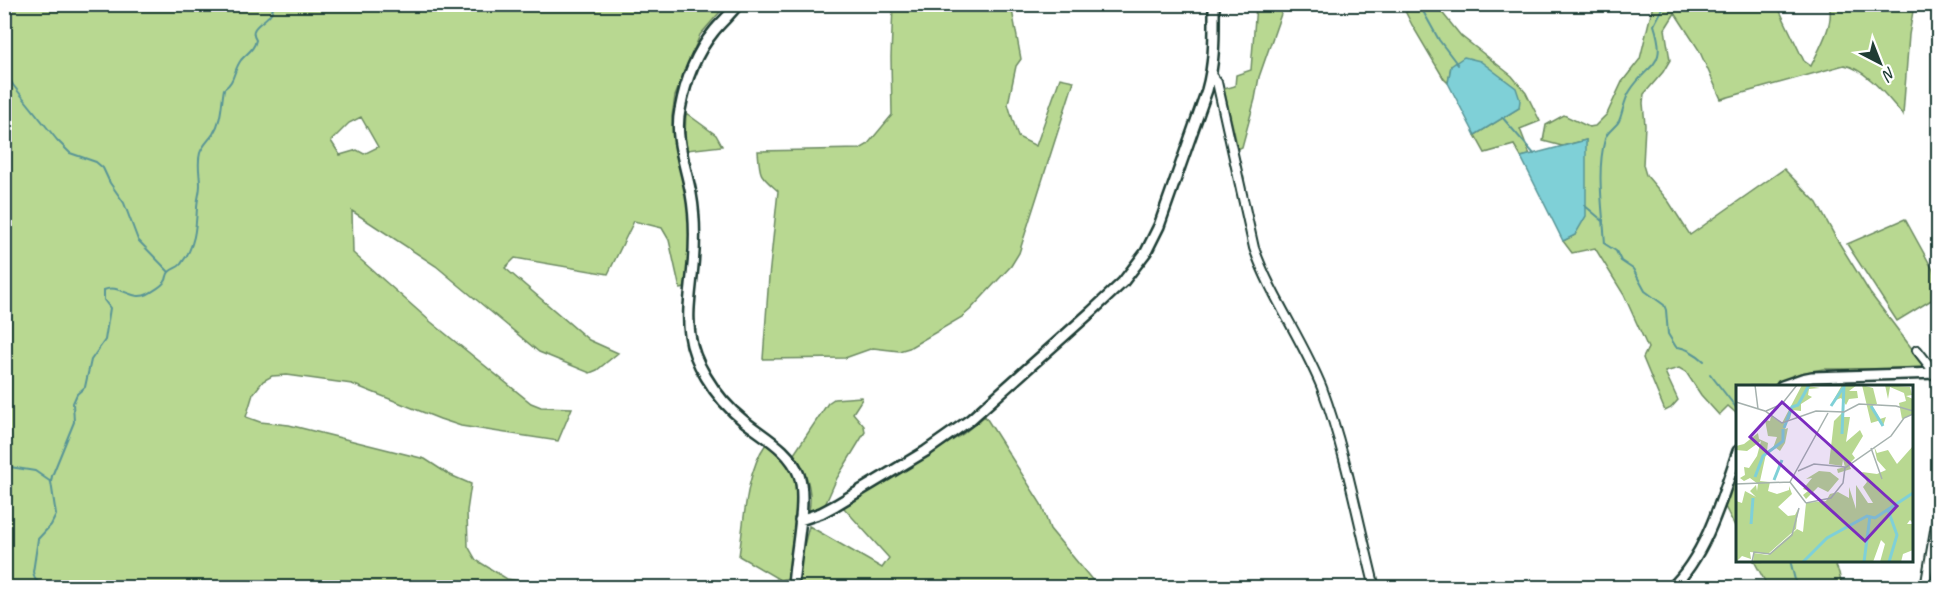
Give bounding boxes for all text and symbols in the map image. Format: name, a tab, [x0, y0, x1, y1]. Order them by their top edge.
north arrow	[1850, 33, 1910, 93]
text: N	[1877, 63, 1900, 86]
inset map	[1736, 385, 1913, 562]

